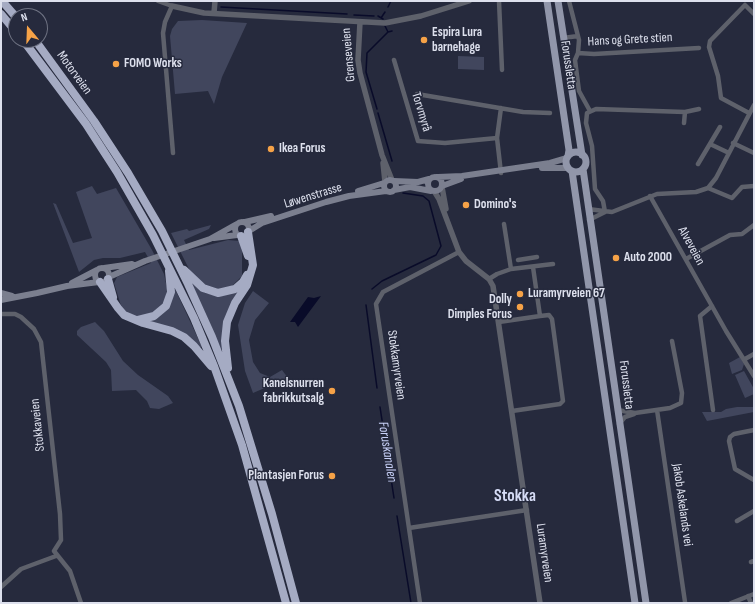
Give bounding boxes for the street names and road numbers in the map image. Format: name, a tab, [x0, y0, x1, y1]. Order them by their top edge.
street label: Grenseveien	[339, 27, 359, 83]
street label: Hans og Grete stien	[587, 30, 673, 50]
street label: Forussletta	[557, 40, 579, 90]
street label: Motorveien	[53, 48, 95, 98]
street label: Torvmyrå	[408, 90, 434, 134]
street label: Løwenstrasse	[282, 180, 344, 212]
street label: Alveveien	[674, 224, 708, 268]
street label: Stokkamyrveien	[383, 329, 409, 401]
street label: Forussletta	[615, 360, 637, 410]
street label: Stokkaveien	[27, 398, 49, 452]
street label: Jakob Askelands vei	[668, 463, 696, 547]
street label: Luramyrveien	[532, 523, 556, 583]

